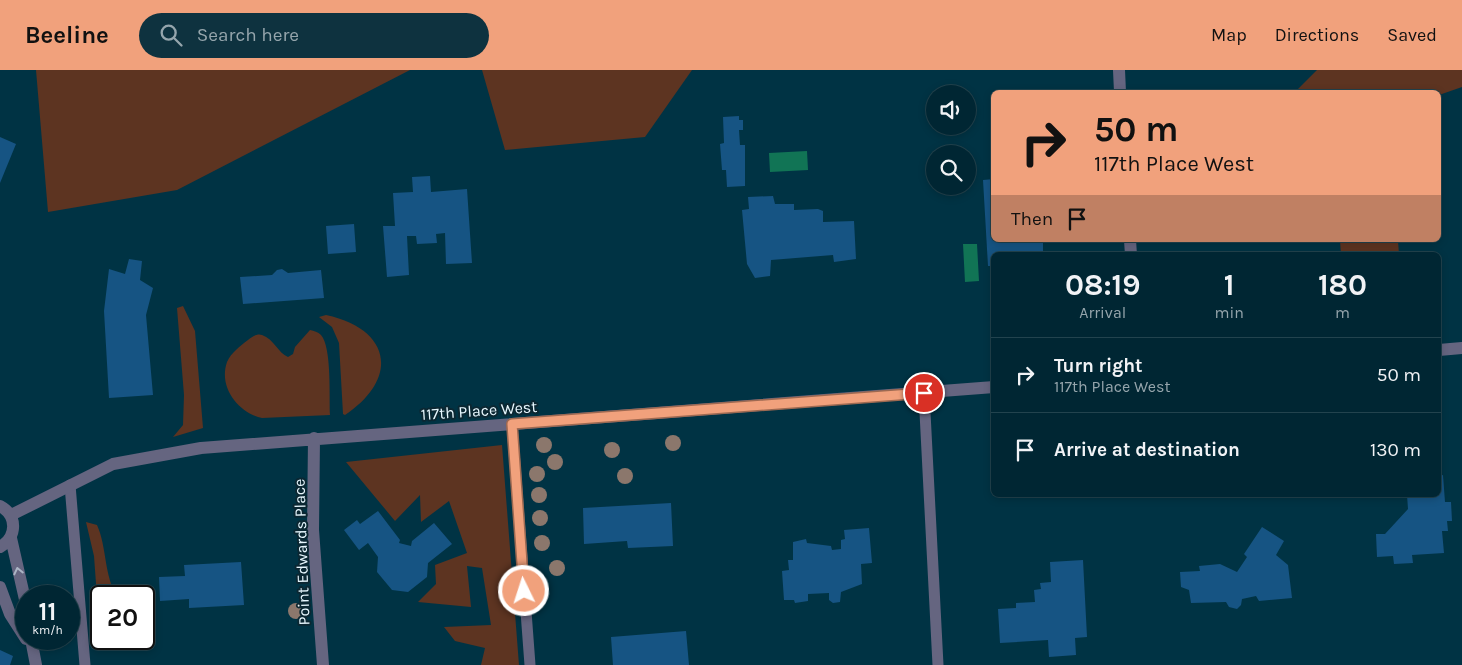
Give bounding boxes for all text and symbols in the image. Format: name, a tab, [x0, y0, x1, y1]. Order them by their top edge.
search box	[139, 13, 489, 58]
text: Beeline	[25, 21, 109, 49]
icon: search	[157, 21, 185, 49]
text: Search here	[197, 24, 299, 46]
text: Map	[1211, 24, 1247, 46]
text: Directions	[1275, 24, 1359, 46]
text: Saved	[1387, 24, 1437, 46]
map controls	[926, 85, 976, 195]
button: sound	[926, 85, 976, 135]
text: 50 m	[1094, 109, 1179, 150]
icon: right	[1011, 110, 1076, 175]
button: search	[926, 145, 976, 195]
text: 117th Place West	[1094, 151, 1254, 177]
icon: arrive	[1063, 205, 1091, 233]
text: Then	[1011, 208, 1053, 230]
text: 08:19	[1065, 267, 1140, 303]
text: 1	[1224, 267, 1235, 303]
text: 180	[1318, 267, 1367, 303]
text: Arrival	[1079, 303, 1126, 322]
text: min	[1214, 303, 1244, 322]
text: m	[1335, 303, 1350, 322]
text: Turn right	[1054, 355, 1143, 377]
icon: right	[1011, 361, 1039, 389]
text: 50 m	[1377, 364, 1421, 386]
pin	[903, 372, 945, 414]
text: 117th Place West	[1054, 377, 1170, 396]
icon: arrive	[910, 379, 938, 407]
street label: 117th Place West	[420, 397, 538, 424]
icon: arrive	[1011, 436, 1039, 464]
text: Arrive at destination	[1054, 439, 1240, 461]
text: 130 m	[1370, 439, 1421, 461]
street label: Point Edwards Place	[289, 478, 314, 626]
position arrow	[497, 564, 549, 616]
one-way arrow	[13, 567, 24, 576]
speed limit sign: 20	[90, 585, 155, 650]
text: 11	[39, 597, 56, 626]
text: km/h	[32, 623, 63, 637]

